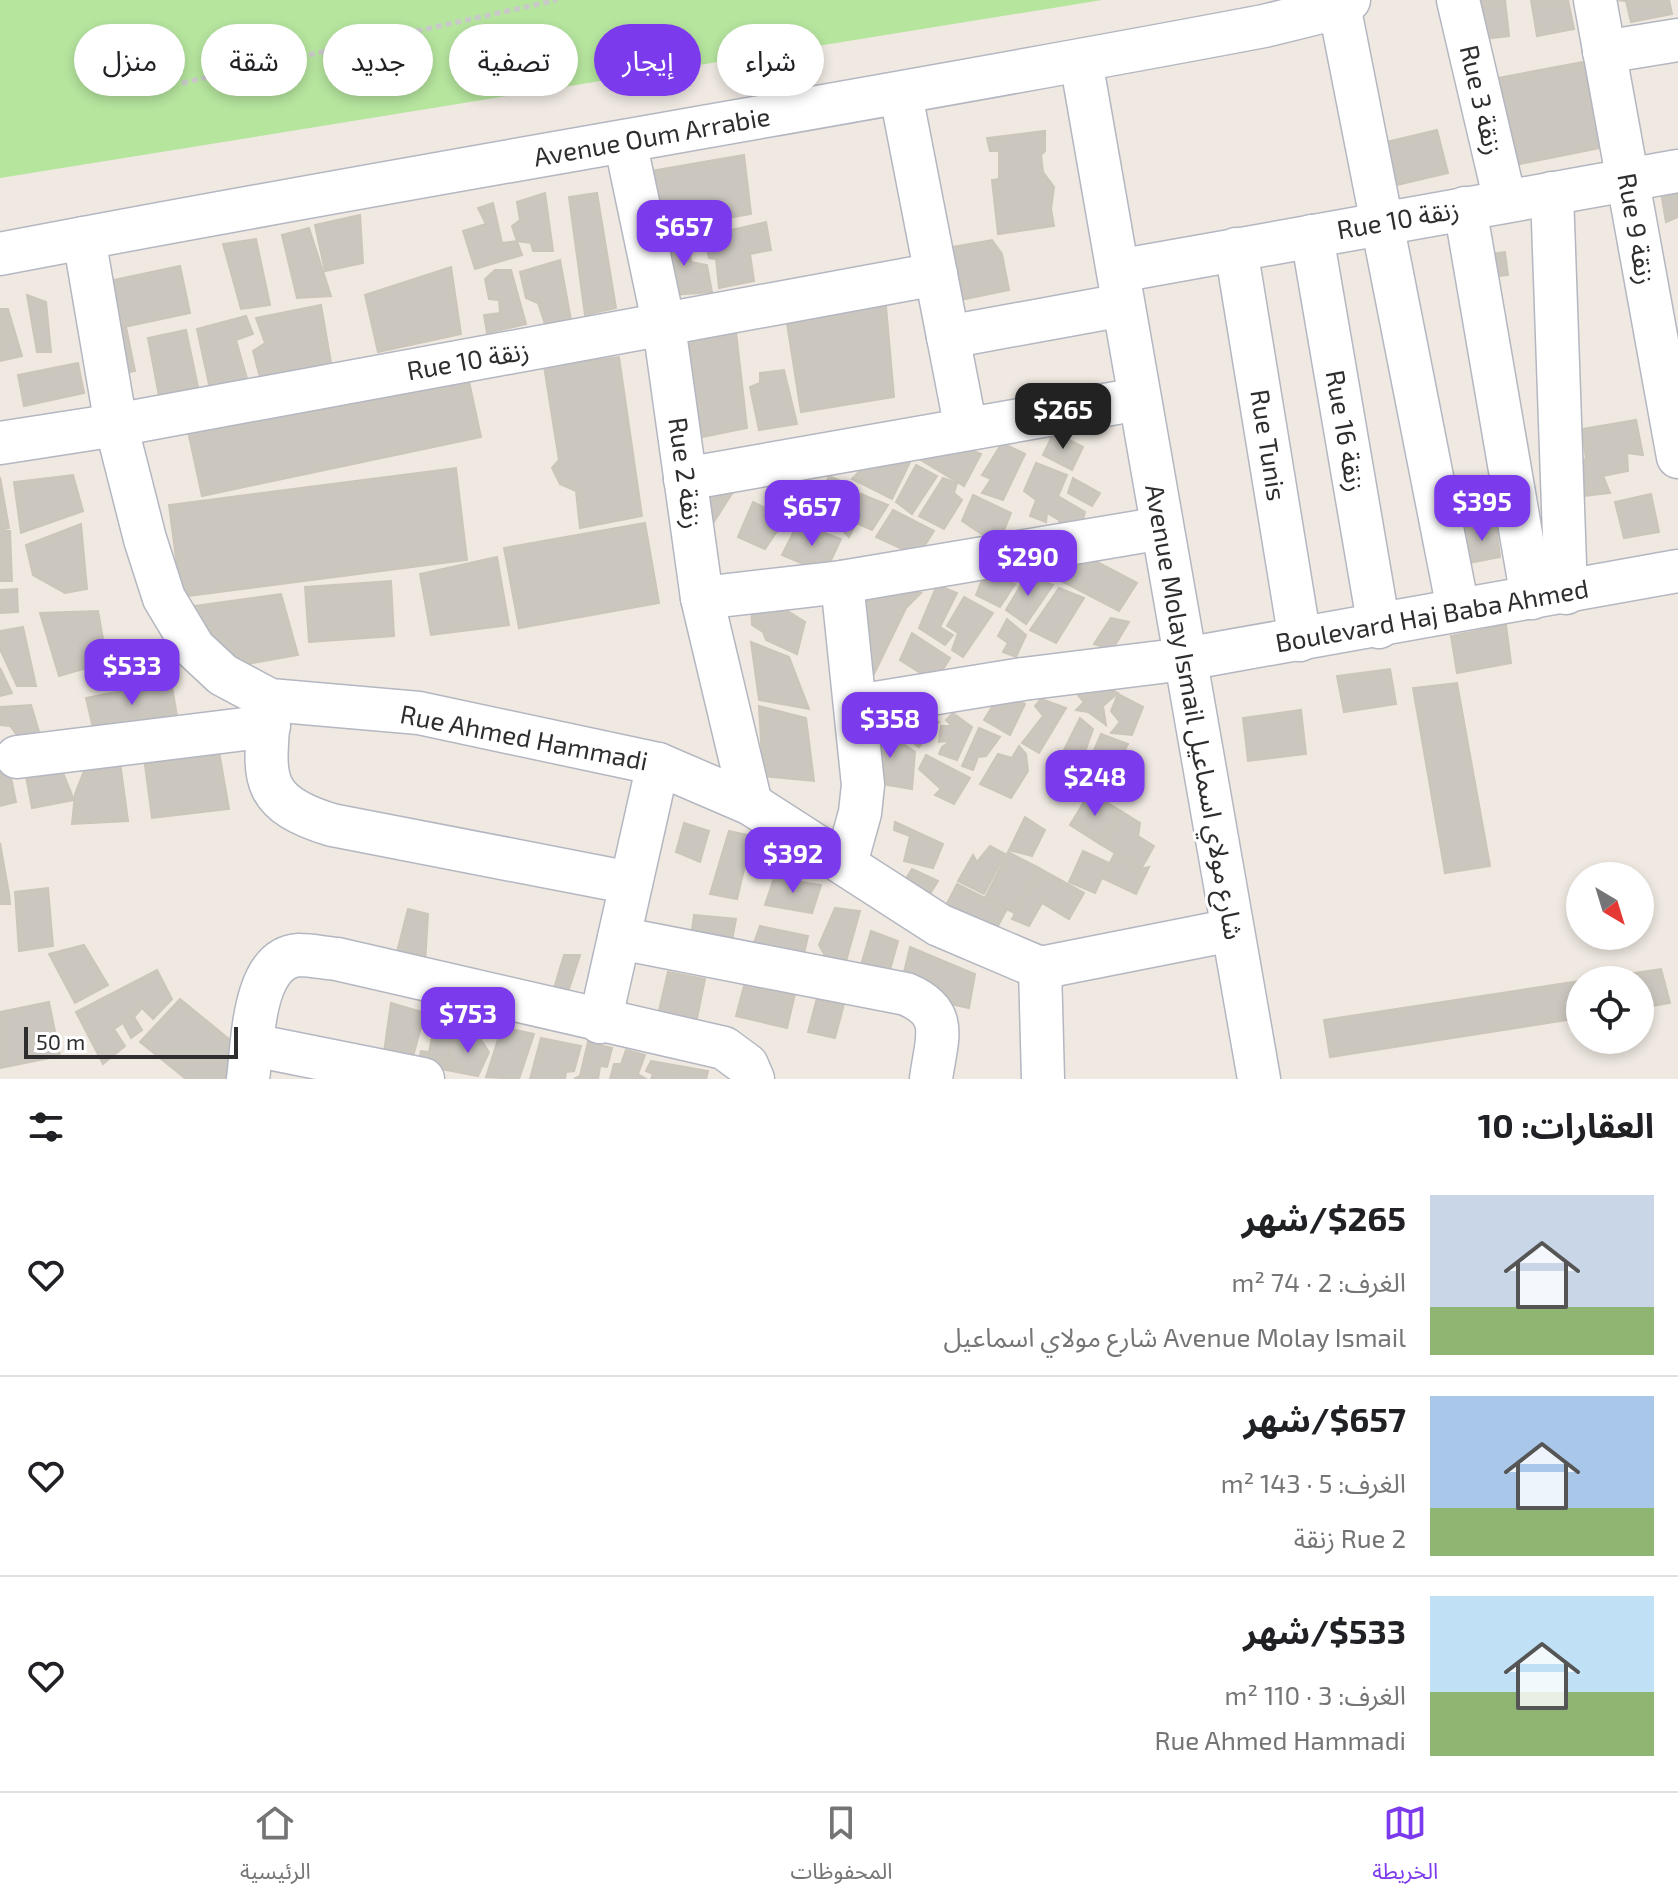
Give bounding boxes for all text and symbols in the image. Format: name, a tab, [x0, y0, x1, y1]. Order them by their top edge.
chip: منزل	[74, 24, 185, 96]
chip: شقة	[201, 24, 307, 96]
chip: جديد	[323, 24, 433, 96]
chip: تصفية	[449, 24, 578, 96]
chip: إيجار	[594, 24, 701, 96]
chip: شراء	[717, 24, 824, 96]
street label: Rue 3 زنقة	[1454, 42, 1510, 158]
street label: Avenue Oum Arrabie	[531, 99, 772, 172]
street label: Rue 9 زنقة	[1611, 171, 1663, 287]
street label: Rue 10 زنقة	[1334, 193, 1462, 246]
pin: $657	[637, 200, 731, 268]
text: $657	[655, 210, 713, 241]
street label: Rue 10 زنقة	[404, 334, 532, 387]
street label: Rue 16 زنقة	[1320, 368, 1372, 494]
pin: $265	[1016, 383, 1110, 451]
street label: Rue Tunis	[1245, 387, 1294, 503]
text: $265	[1033, 393, 1093, 424]
street label: Rue 2 زنقة	[662, 415, 710, 531]
pin: $395	[1435, 475, 1529, 543]
pin: $657	[765, 480, 859, 548]
street label: Avenue Molay Ismail شارع مولاي اسماعيل	[1134, 482, 1251, 943]
text: $395	[1452, 485, 1512, 516]
text: $657	[783, 490, 841, 521]
pin: $290	[981, 530, 1075, 598]
text: $290	[997, 540, 1059, 571]
street label: Boulevard Haj Baba Ahmed	[1273, 572, 1591, 657]
pin: $533	[85, 639, 179, 707]
text: $533	[103, 649, 161, 680]
pin: $358	[843, 692, 937, 760]
street label: Rue Ahmed Hammadi	[398, 697, 651, 776]
text: $358	[860, 702, 920, 733]
pin: $248	[1048, 750, 1142, 818]
text: $248	[1064, 760, 1126, 791]
pin: $392	[746, 827, 840, 895]
text: $392	[763, 837, 823, 868]
north arrow	[1566, 862, 1654, 950]
map controls	[1566, 862, 1654, 1054]
button: locate	[1566, 966, 1654, 1054]
pin: $753	[421, 987, 515, 1055]
text: $753	[439, 997, 497, 1028]
scale bar	[24, 1023, 238, 1059]
text: 50 m	[36, 1028, 85, 1054]
text: العقارات: 10	[1478, 1104, 1654, 1145]
icon: filters	[24, 1105, 68, 1149]
text: $265/شهر	[1242, 1197, 1406, 1238]
icon: home	[1494, 1227, 1590, 1323]
icon: heart	[24, 1253, 68, 1297]
text: الغرف: 2 · 74 m²	[1231, 1266, 1406, 1297]
text: Avenue Molay Ismail شارع مولاي اسماعيل	[943, 1321, 1406, 1352]
text: $657/شهر	[1244, 1398, 1406, 1439]
icon: home	[1494, 1428, 1590, 1524]
icon: heart	[24, 1454, 68, 1498]
text: الغرف: 5 · 143 m²	[1221, 1467, 1406, 1498]
text: Rue 2 زنقة	[1294, 1522, 1406, 1553]
text: $533/شهر	[1243, 1610, 1406, 1651]
icon: home	[1494, 1628, 1590, 1724]
icon: heart	[24, 1654, 68, 1698]
text: الغرف: 3 · 110 m²	[1225, 1679, 1406, 1710]
text: Rue Ahmed Hammadi	[1154, 1724, 1406, 1755]
tab: الرئيسية	[240, 1801, 311, 1895]
tab: المحفوظات	[790, 1801, 892, 1895]
tab: الخريطة	[1372, 1801, 1438, 1895]

